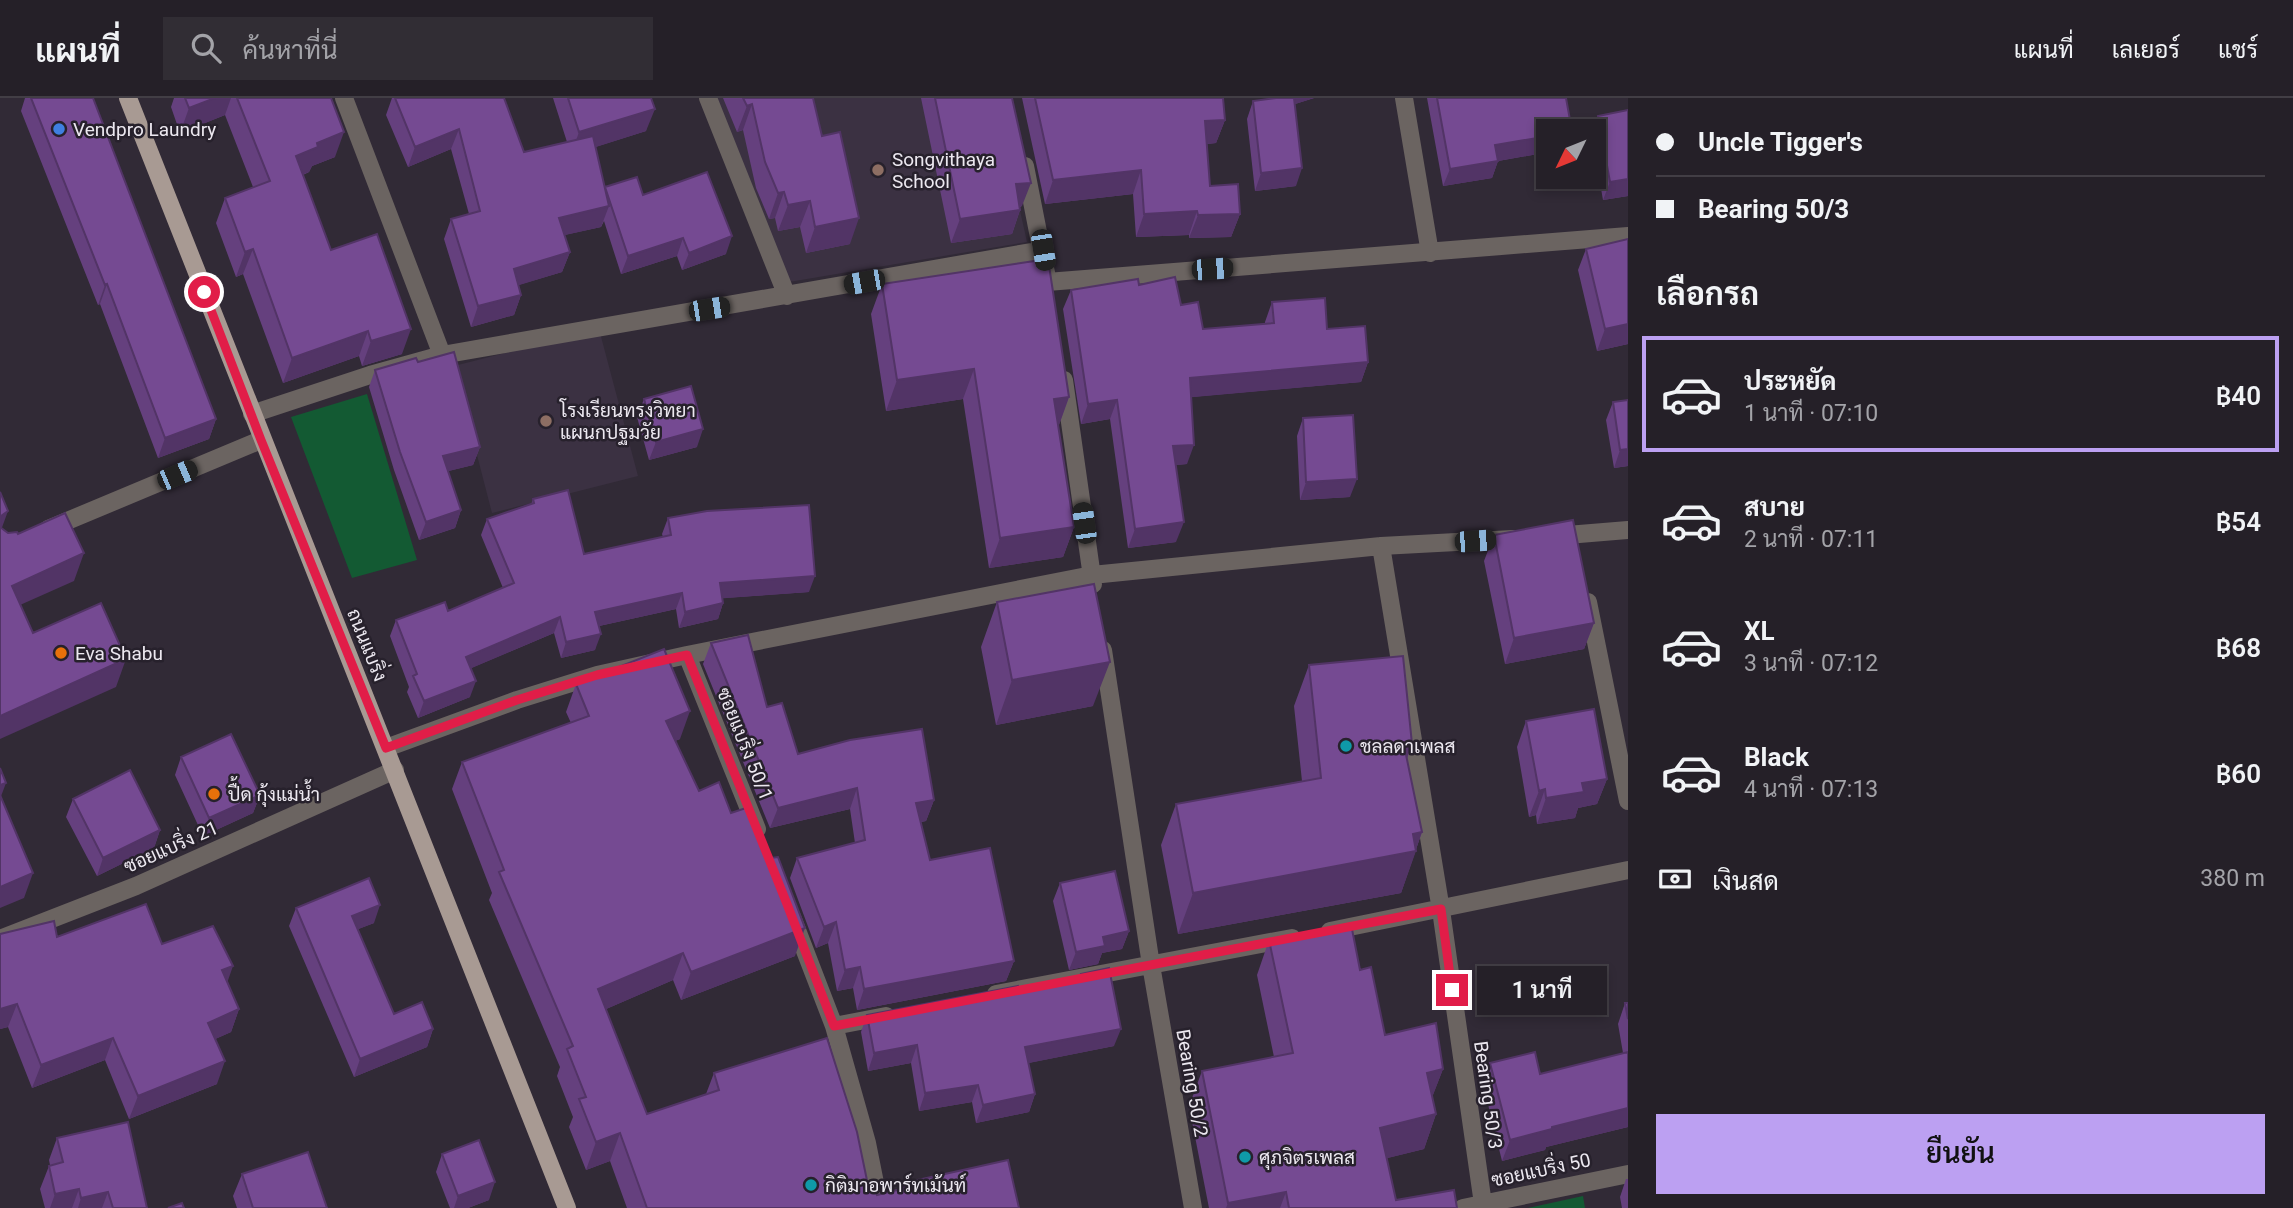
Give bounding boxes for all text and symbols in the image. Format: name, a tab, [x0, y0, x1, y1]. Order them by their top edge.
search box	[163, 17, 653, 80]
icon: search	[187, 29, 225, 67]
text: แผนที่	[35, 31, 121, 70]
text: ค้นหาที่นี่	[243, 35, 338, 65]
text: แผนที่	[2014, 36, 2074, 64]
text: เลเยอร์	[2112, 36, 2180, 64]
text: แชร์	[2218, 36, 2258, 64]
place label: Vendpro Laundry	[73, 118, 216, 141]
north arrow	[1536, 119, 1606, 189]
map controls	[1536, 119, 1606, 189]
marker: Vendpro Laundry	[51, 121, 67, 137]
text: Uncle Tigger's	[1698, 127, 1863, 157]
place label: Songvithaya School	[892, 148, 995, 193]
marker: Songvithaya School	[870, 162, 886, 178]
text: Bearing 50/3	[1698, 194, 1849, 224]
car	[1030, 228, 1057, 272]
car	[1191, 257, 1234, 281]
car	[842, 268, 887, 296]
text: เลือกรถ	[1656, 275, 1759, 313]
route start	[188, 276, 220, 308]
car	[687, 295, 732, 323]
icon: car	[1660, 363, 1723, 426]
text: ประหยัด	[1744, 366, 1837, 396]
text: ฿40	[2216, 381, 2261, 411]
place label: โรงเรียนทรงวิทยา แผนกปฐมวัย	[559, 398, 696, 445]
text: 1 นาที · 07:10	[1744, 400, 1878, 427]
marker: โรงเรียนทรงวิทยา แผนกปฐมวัย	[538, 413, 554, 429]
car	[154, 457, 201, 493]
icon: car	[1660, 489, 1723, 552]
text: สบาย	[1744, 492, 1805, 522]
car	[1071, 501, 1098, 545]
text: ฿54	[2216, 507, 2261, 537]
text: 2 นาที · 07:11	[1744, 526, 1878, 553]
car	[1454, 529, 1497, 553]
street label: ถนนแบริ่ง	[342, 603, 397, 685]
icon: car	[1660, 615, 1723, 678]
text: XL	[1744, 616, 1775, 646]
text: ฿68	[2216, 633, 2261, 663]
place label: Eva Shabu	[75, 642, 163, 665]
marker: Eva Shabu	[53, 645, 69, 661]
text: 3 นาที · 07:12	[1744, 650, 1878, 677]
street label: ซอยแบริ่ง 50/1	[712, 682, 783, 804]
place label: ชลลดาเพลส	[1360, 735, 1456, 758]
marker: ชลลดาเพลส	[1338, 738, 1354, 754]
icon: car	[1660, 741, 1723, 804]
text: Black	[1744, 742, 1809, 772]
text: ฿60	[2216, 759, 2261, 789]
place label: ปื้ด กุ้งแม่น้ำ	[227, 776, 320, 807]
text: 4 นาที · 07:13	[1744, 776, 1878, 803]
marker: ปื้ด กุ้งแม่น้ำ	[206, 786, 222, 802]
street label: ซอยแบริ่ง 21	[118, 811, 222, 878]
icon: cash	[1656, 860, 1694, 898]
text: 380 m	[2200, 865, 2265, 892]
text: เงินสด	[1712, 866, 1779, 896]
callout: 1 นาที	[1476, 966, 1606, 1015]
route end	[1436, 974, 1468, 1006]
text: 1 นาที	[1512, 977, 1572, 1004]
street label: Bearing 50/2	[1171, 1027, 1213, 1139]
street label: Bearing 50/3	[1469, 1039, 1507, 1151]
button: ยืนยัน	[1656, 1114, 2265, 1194]
street label: ซอยแบริ่ง 50	[1488, 1143, 1593, 1192]
place label: ศุภจิตรเพลส	[1259, 1146, 1355, 1170]
marker: ศุภจิตรเพลส	[1237, 1149, 1253, 1165]
place label: กิติมาอพาร์ทเม้นท์	[825, 1173, 966, 1197]
marker: กิติมาอพาร์ทเม้นท์	[803, 1177, 819, 1193]

